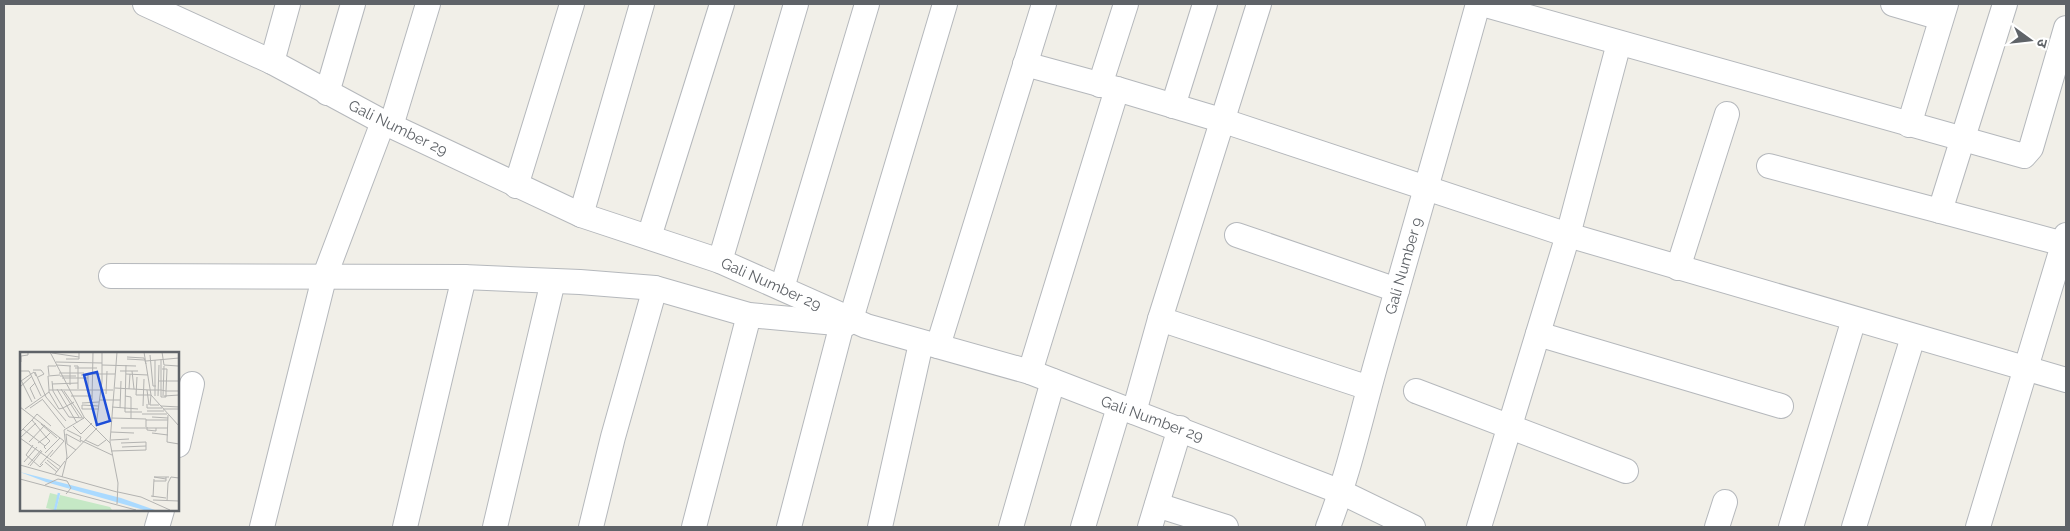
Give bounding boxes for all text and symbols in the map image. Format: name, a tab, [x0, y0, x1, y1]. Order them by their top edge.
north arrow	[2005, 15, 2055, 65]
text: उ	[2034, 37, 2051, 50]
street label: Gali Number 29	[346, 96, 451, 160]
street label: Gali Number 9	[1382, 215, 1426, 317]
street label: Gali Number 29	[718, 254, 824, 314]
inset map	[20, 352, 179, 511]
street label: Gali Number 29	[1098, 392, 1206, 446]

